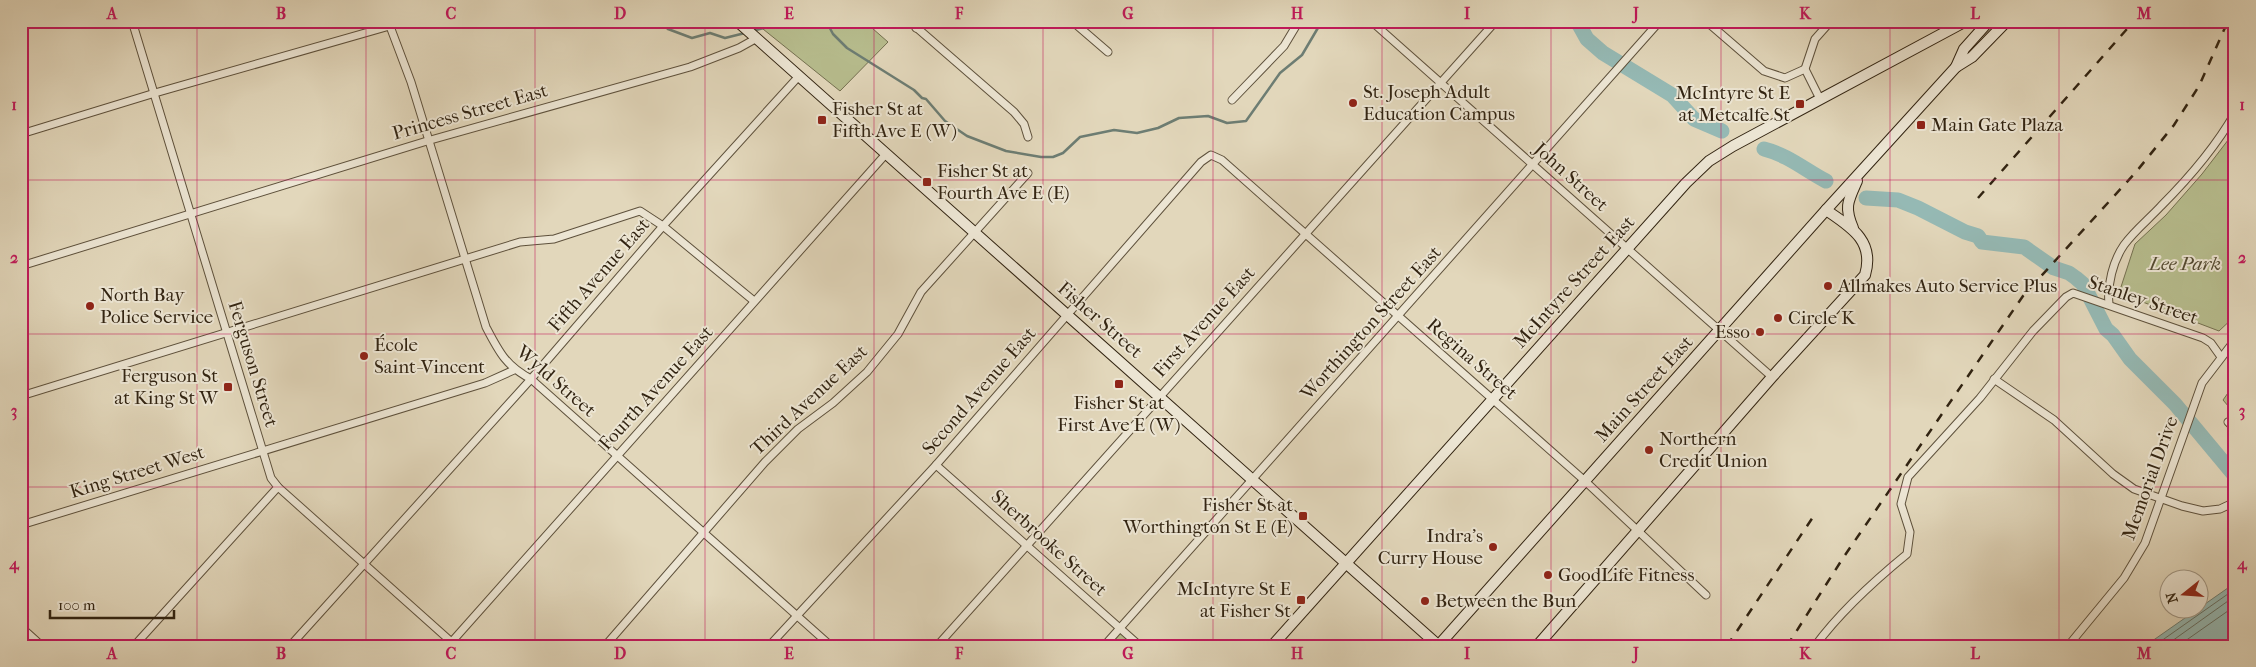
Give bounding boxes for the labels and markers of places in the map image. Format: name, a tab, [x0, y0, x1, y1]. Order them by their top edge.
place label: St. Joseph Adult Education Campus	[1363, 81, 1515, 125]
place label: McIntyre St E at Metcalfe St	[1676, 82, 1790, 126]
marker: St. Joseph Adult Education Campus	[1347, 97, 1359, 109]
place label: Fisher St at Fifth Ave E (W)	[832, 98, 957, 142]
marker: McIntyre St E at Metcalfe St	[1794, 98, 1806, 110]
marker: Fisher St at Fifth Ave E (W)	[816, 114, 828, 126]
place label: Main Gate Plaza	[1931, 114, 2063, 136]
marker: Main Gate Plaza	[1915, 119, 1927, 131]
place label: Fisher St at Fourth Ave E (E)	[937, 160, 1070, 204]
marker: Fisher St at Fourth Ave E (E)	[921, 176, 933, 188]
place label: Allmakes Auto Service Plus	[1837, 275, 2057, 297]
marker: Allmakes Auto Service Plus	[1822, 280, 1834, 292]
place label: North Bay Police Service	[100, 284, 213, 328]
marker: North Bay Police Service	[84, 300, 96, 312]
place label: Circle K	[1788, 307, 1856, 329]
marker: Circle K	[1772, 312, 1784, 324]
place label: Esso	[1715, 321, 1750, 343]
marker: Esso	[1754, 326, 1766, 338]
place label: École Saint-Vincent	[374, 334, 485, 378]
marker: École Saint-Vincent	[358, 350, 370, 362]
place label: Ferguson St at King St W	[114, 365, 219, 409]
marker: Fisher St at First Ave E (W)	[1113, 378, 1125, 390]
marker: Ferguson St at King St W	[222, 381, 234, 393]
place label: Fisher St at First Ave E (W)	[1057, 392, 1181, 436]
place label: Northern Credit Union	[1659, 428, 1768, 472]
marker: Northern Credit Union	[1643, 444, 1655, 456]
place label: Fisher St at Worthington St E (E)	[1122, 494, 1293, 538]
marker: Fisher St at Worthington St E (E)	[1297, 510, 1309, 522]
place label: Indra's Curry House	[1378, 525, 1483, 569]
marker: Indra's Curry House	[1487, 541, 1499, 553]
place label: GoodLife Fitness	[1558, 564, 1694, 586]
marker: GoodLife Fitness	[1542, 569, 1554, 581]
place label: McIntyre St E at Fisher St	[1177, 578, 1291, 622]
place label: Between the Bun	[1435, 590, 1576, 612]
marker: McIntyre St E at Fisher St	[1295, 594, 1307, 606]
marker: Between the Bun	[1419, 595, 1431, 607]

